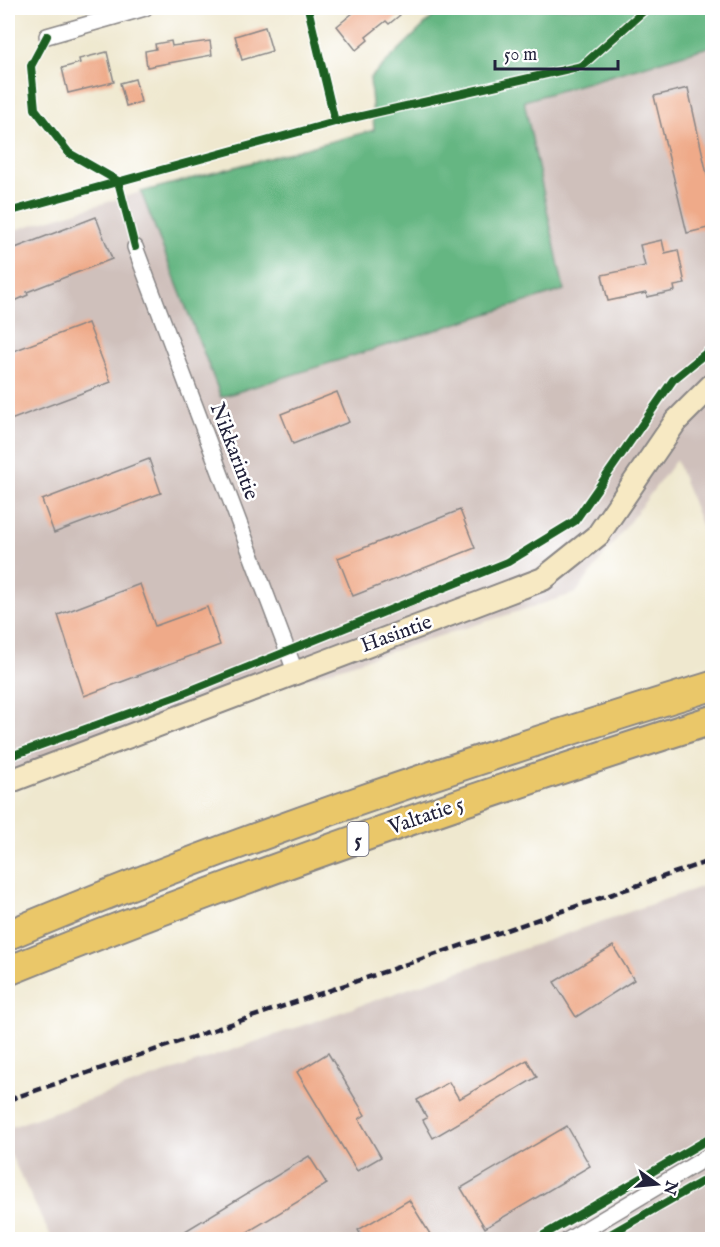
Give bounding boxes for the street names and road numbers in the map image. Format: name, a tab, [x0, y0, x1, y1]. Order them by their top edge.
street label: Nikkarintie	[203, 399, 265, 504]
street label: Hasintie	[357, 609, 436, 660]
street label: Valtatie 5	[384, 791, 468, 842]
road number: 5	[348, 822, 368, 856]

